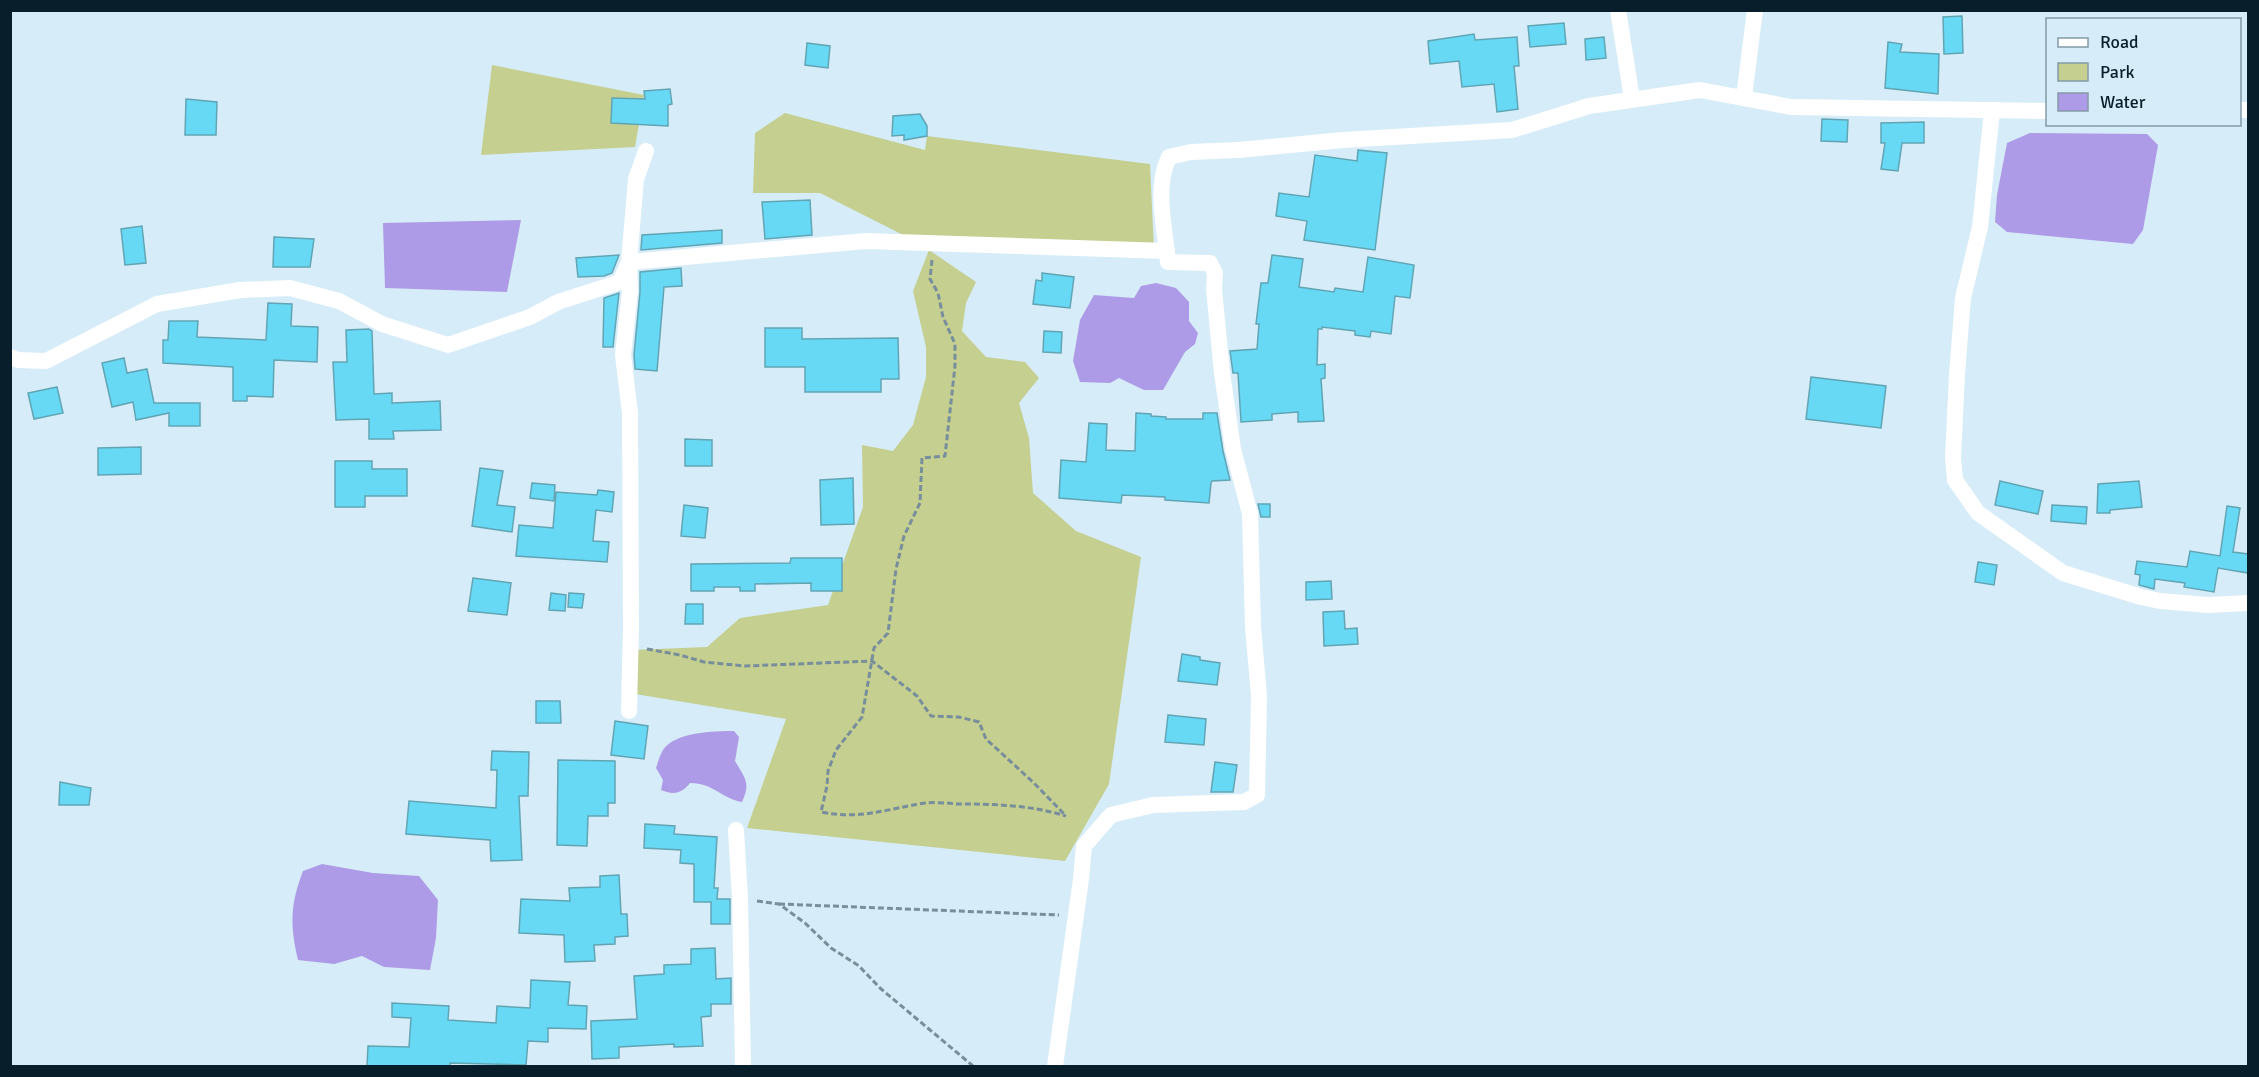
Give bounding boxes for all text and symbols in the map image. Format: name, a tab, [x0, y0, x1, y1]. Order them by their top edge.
legend	[2046, 18, 2241, 126]
text: Road	[2100, 31, 2139, 53]
text: Park	[2100, 61, 2135, 83]
text: Water	[2100, 91, 2146, 113]

